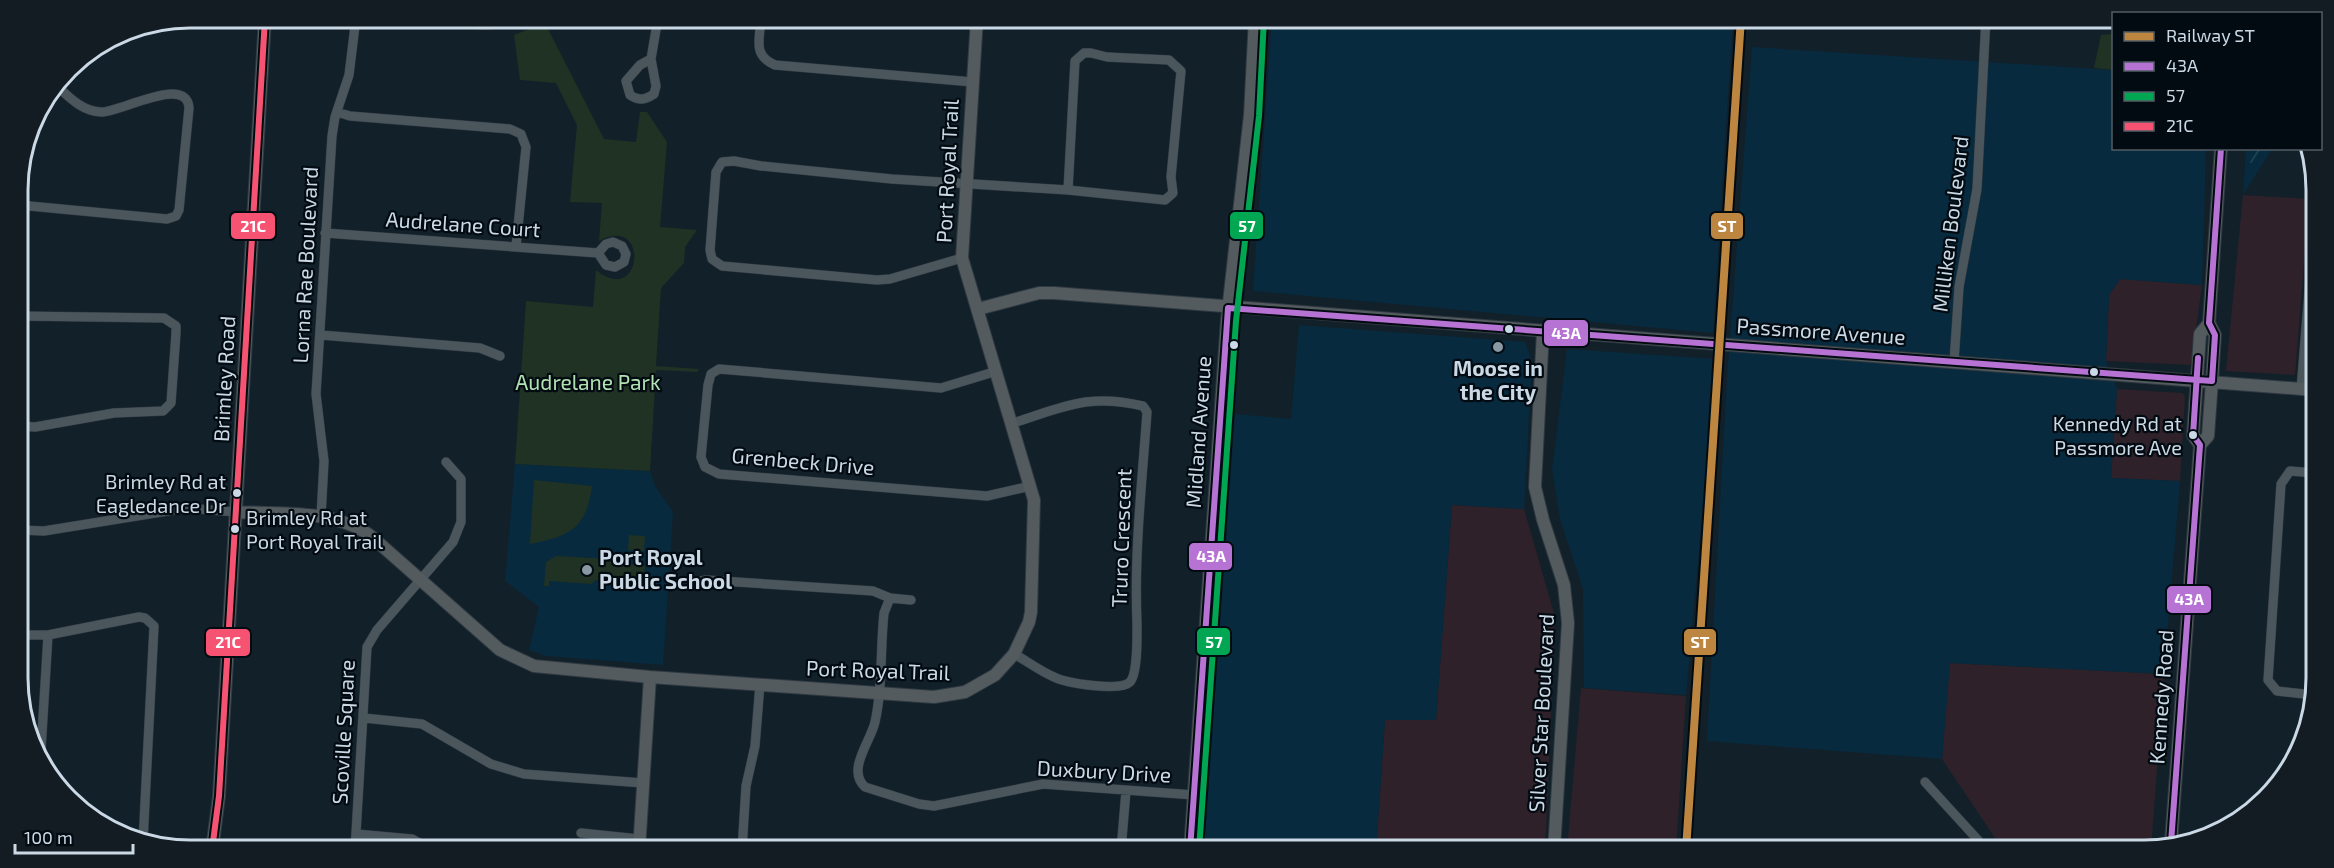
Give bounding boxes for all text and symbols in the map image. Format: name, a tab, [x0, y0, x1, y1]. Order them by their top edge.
legend	[2112, 12, 2322, 150]
text: Railway ST	[2166, 24, 2255, 46]
text: 43A	[2166, 54, 2199, 76]
text: 57	[2166, 84, 2185, 106]
street label: Port Royal Trail	[930, 98, 963, 244]
text: 21C	[2166, 114, 2194, 136]
street label: Milliken Boulevard	[1926, 134, 1973, 313]
street label: Lorna Rae Boulevard	[287, 166, 322, 364]
street label: Audrelane Court	[385, 206, 541, 241]
line badge: 57	[1229, 211, 1264, 240]
line badge: 21C	[230, 212, 276, 240]
line badge: ST	[1710, 212, 1744, 240]
text: 21C	[240, 216, 266, 235]
text: 57	[1238, 216, 1256, 235]
text: ST	[1717, 216, 1737, 235]
street label: Passmore Avenue	[1736, 312, 1907, 349]
street label: Brimley Road	[208, 315, 239, 443]
line badge: 43A	[1543, 319, 1589, 347]
unlabelled marker	[1503, 323, 1515, 335]
text: 43A	[1551, 323, 1581, 342]
unlabelled marker	[1228, 339, 1240, 351]
marker: Moose in the City	[1491, 340, 1505, 354]
street label: Midland Avenue	[1180, 355, 1215, 509]
place label: Moose in the City	[1453, 355, 1543, 405]
unlabelled marker	[2088, 366, 2100, 378]
park label: Audrelane Park	[515, 369, 661, 394]
place label: Kennedy Rd at Passmore Ave	[2053, 411, 2182, 459]
marker: Kennedy Rd at Passmore Ave	[2187, 429, 2199, 441]
street label: Grenbeck Drive	[731, 442, 876, 479]
street label: Truro Crescent	[1106, 468, 1135, 608]
place label: Brimley Rd at Eagledance Dr	[96, 469, 226, 517]
marker: Brimley Rd at Eagledance Dr	[231, 487, 243, 499]
place label: Brimley Rd at Port Royal Trail	[246, 505, 383, 553]
marker: Brimley Rd at Port Royal Trail	[229, 523, 241, 535]
line badge: 43A	[1188, 542, 1233, 571]
place label: Port Royal Public School	[599, 544, 732, 593]
text: 43A	[1196, 546, 1226, 565]
marker: Port Royal Public School	[580, 563, 594, 577]
line badge: 43A	[2166, 585, 2212, 614]
text: 43A	[2174, 589, 2204, 608]
street label: Silver Star Boulevard	[1523, 613, 1558, 813]
line badge: 57	[1196, 627, 1231, 656]
line badge: 21C	[205, 628, 251, 657]
line badge: ST	[1683, 628, 1717, 656]
street label: Kennedy Road	[2143, 629, 2178, 765]
text: 21C	[215, 632, 241, 651]
text: 57	[1205, 632, 1223, 651]
text: ST	[1690, 632, 1710, 651]
street label: Port Royal Trail	[806, 654, 951, 685]
street label: Scoville Square	[326, 659, 359, 805]
street label: Duxbury Drive	[1036, 754, 1172, 787]
scale bar	[15, 817, 134, 855]
text: 100 m	[24, 826, 73, 848]

